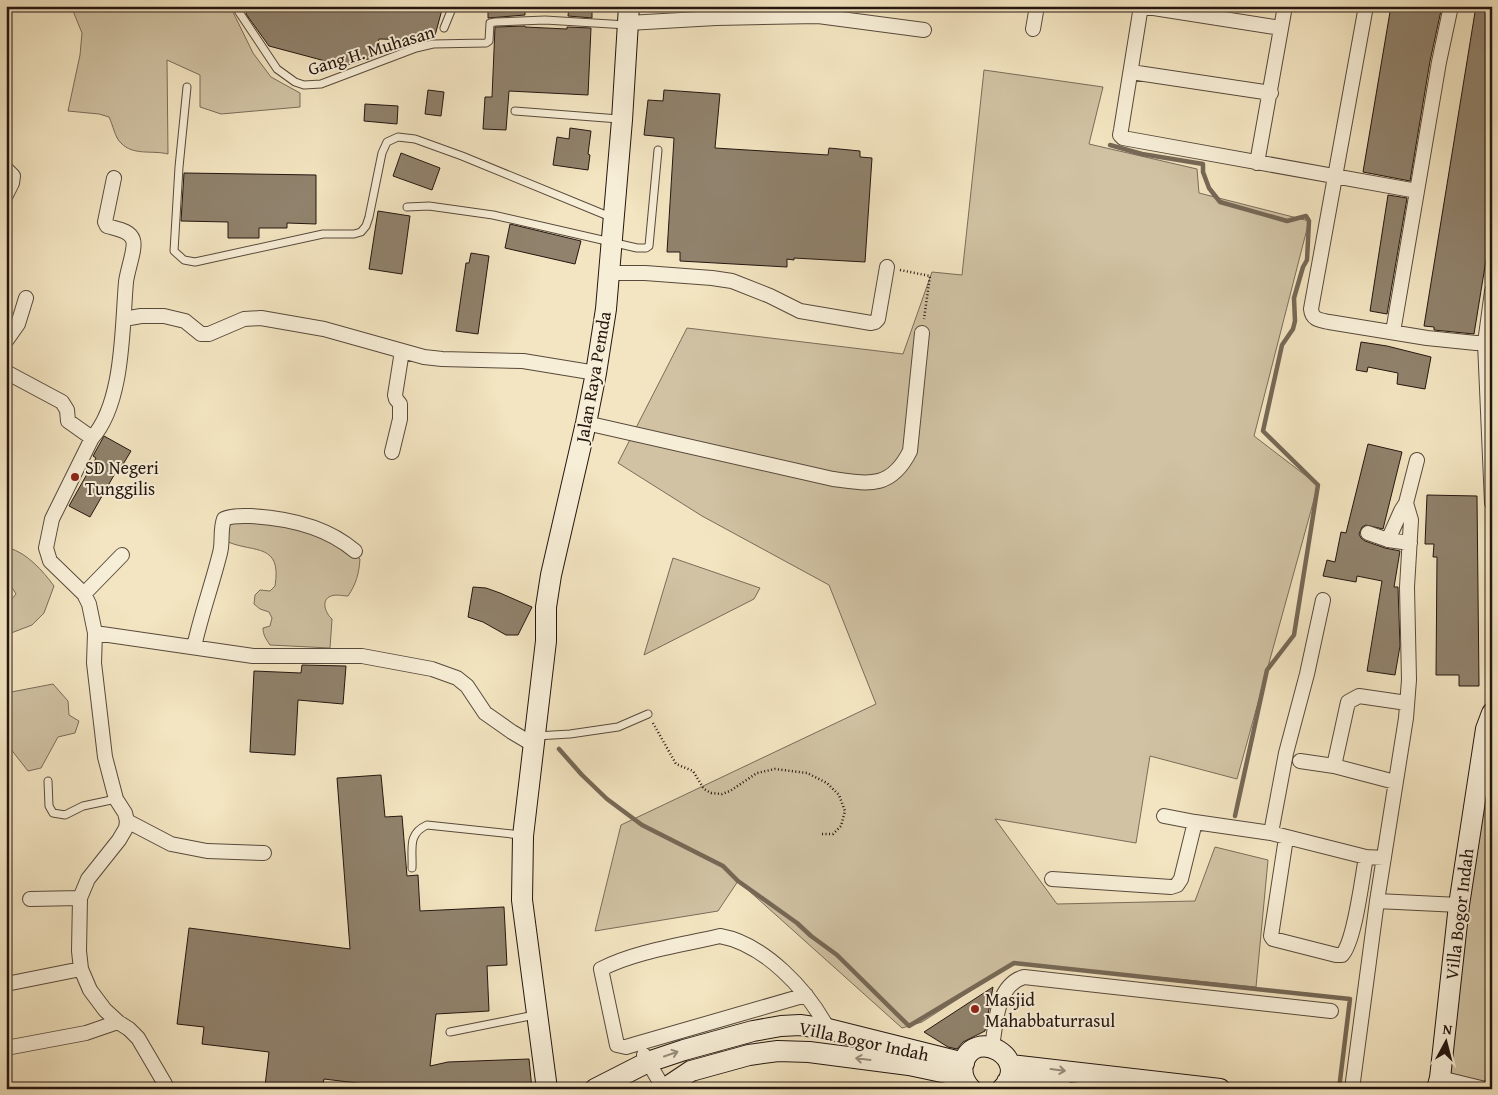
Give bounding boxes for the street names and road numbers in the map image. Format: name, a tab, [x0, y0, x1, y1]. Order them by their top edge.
street label: Gang H. Muhasan	[304, 18, 438, 82]
street label: Jalan Raya Pemda	[568, 309, 618, 447]
street label: Villa Bogor Indah	[1438, 847, 1480, 981]
street label: Villa Bogor Indah	[797, 1014, 931, 1068]

